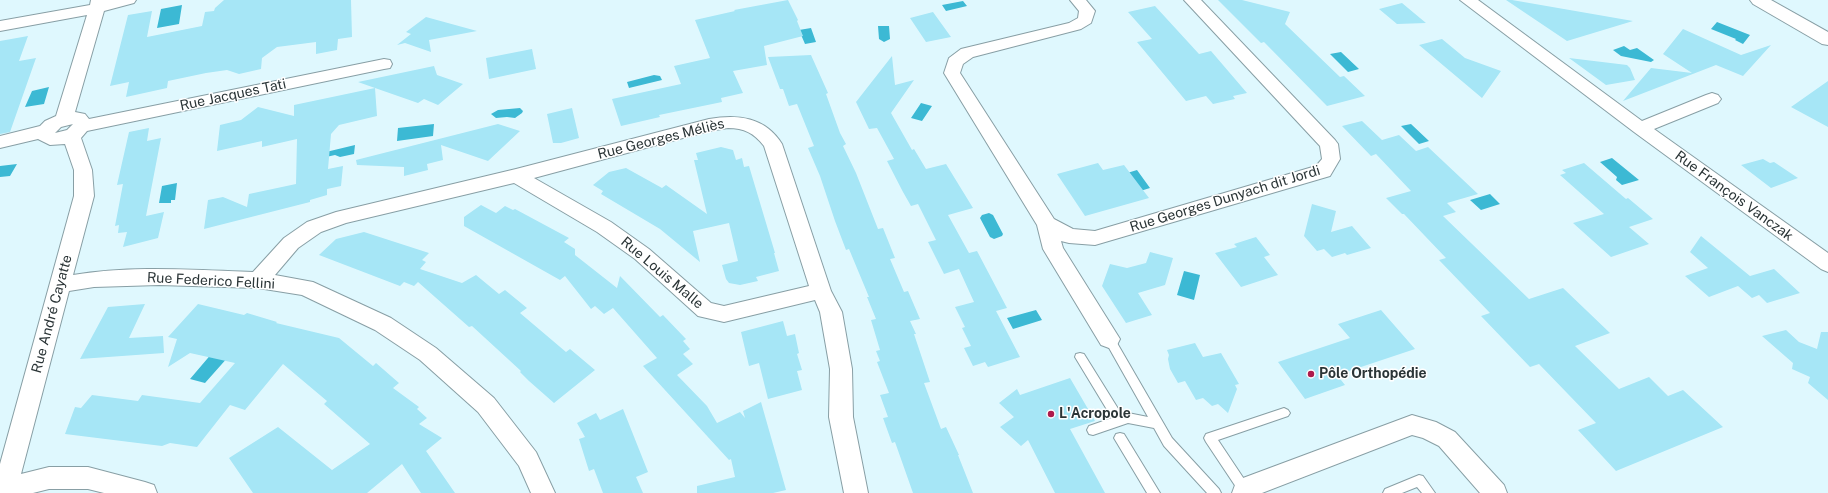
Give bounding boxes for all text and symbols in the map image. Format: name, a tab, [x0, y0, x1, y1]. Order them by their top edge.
street label: Rue Jacques Tati	[178, 76, 288, 114]
street label: Rue Georges Méliès	[596, 115, 726, 163]
street label: Rue François Vanczak	[1672, 147, 1796, 245]
street label: Rue Georges Dunyach dit Jordi	[1128, 162, 1322, 236]
street label: Rue Louis Malle	[617, 234, 707, 312]
street label: Rue André Cayatte	[28, 253, 76, 375]
street label: Rue Federico Fellini	[147, 269, 275, 293]
place label: Pôle Orthopédie	[1319, 366, 1427, 382]
marker: Pôle Orthopédie	[1306, 369, 1316, 379]
place label: L'Acropole	[1059, 406, 1131, 422]
marker: L'Acropole	[1046, 409, 1056, 419]

